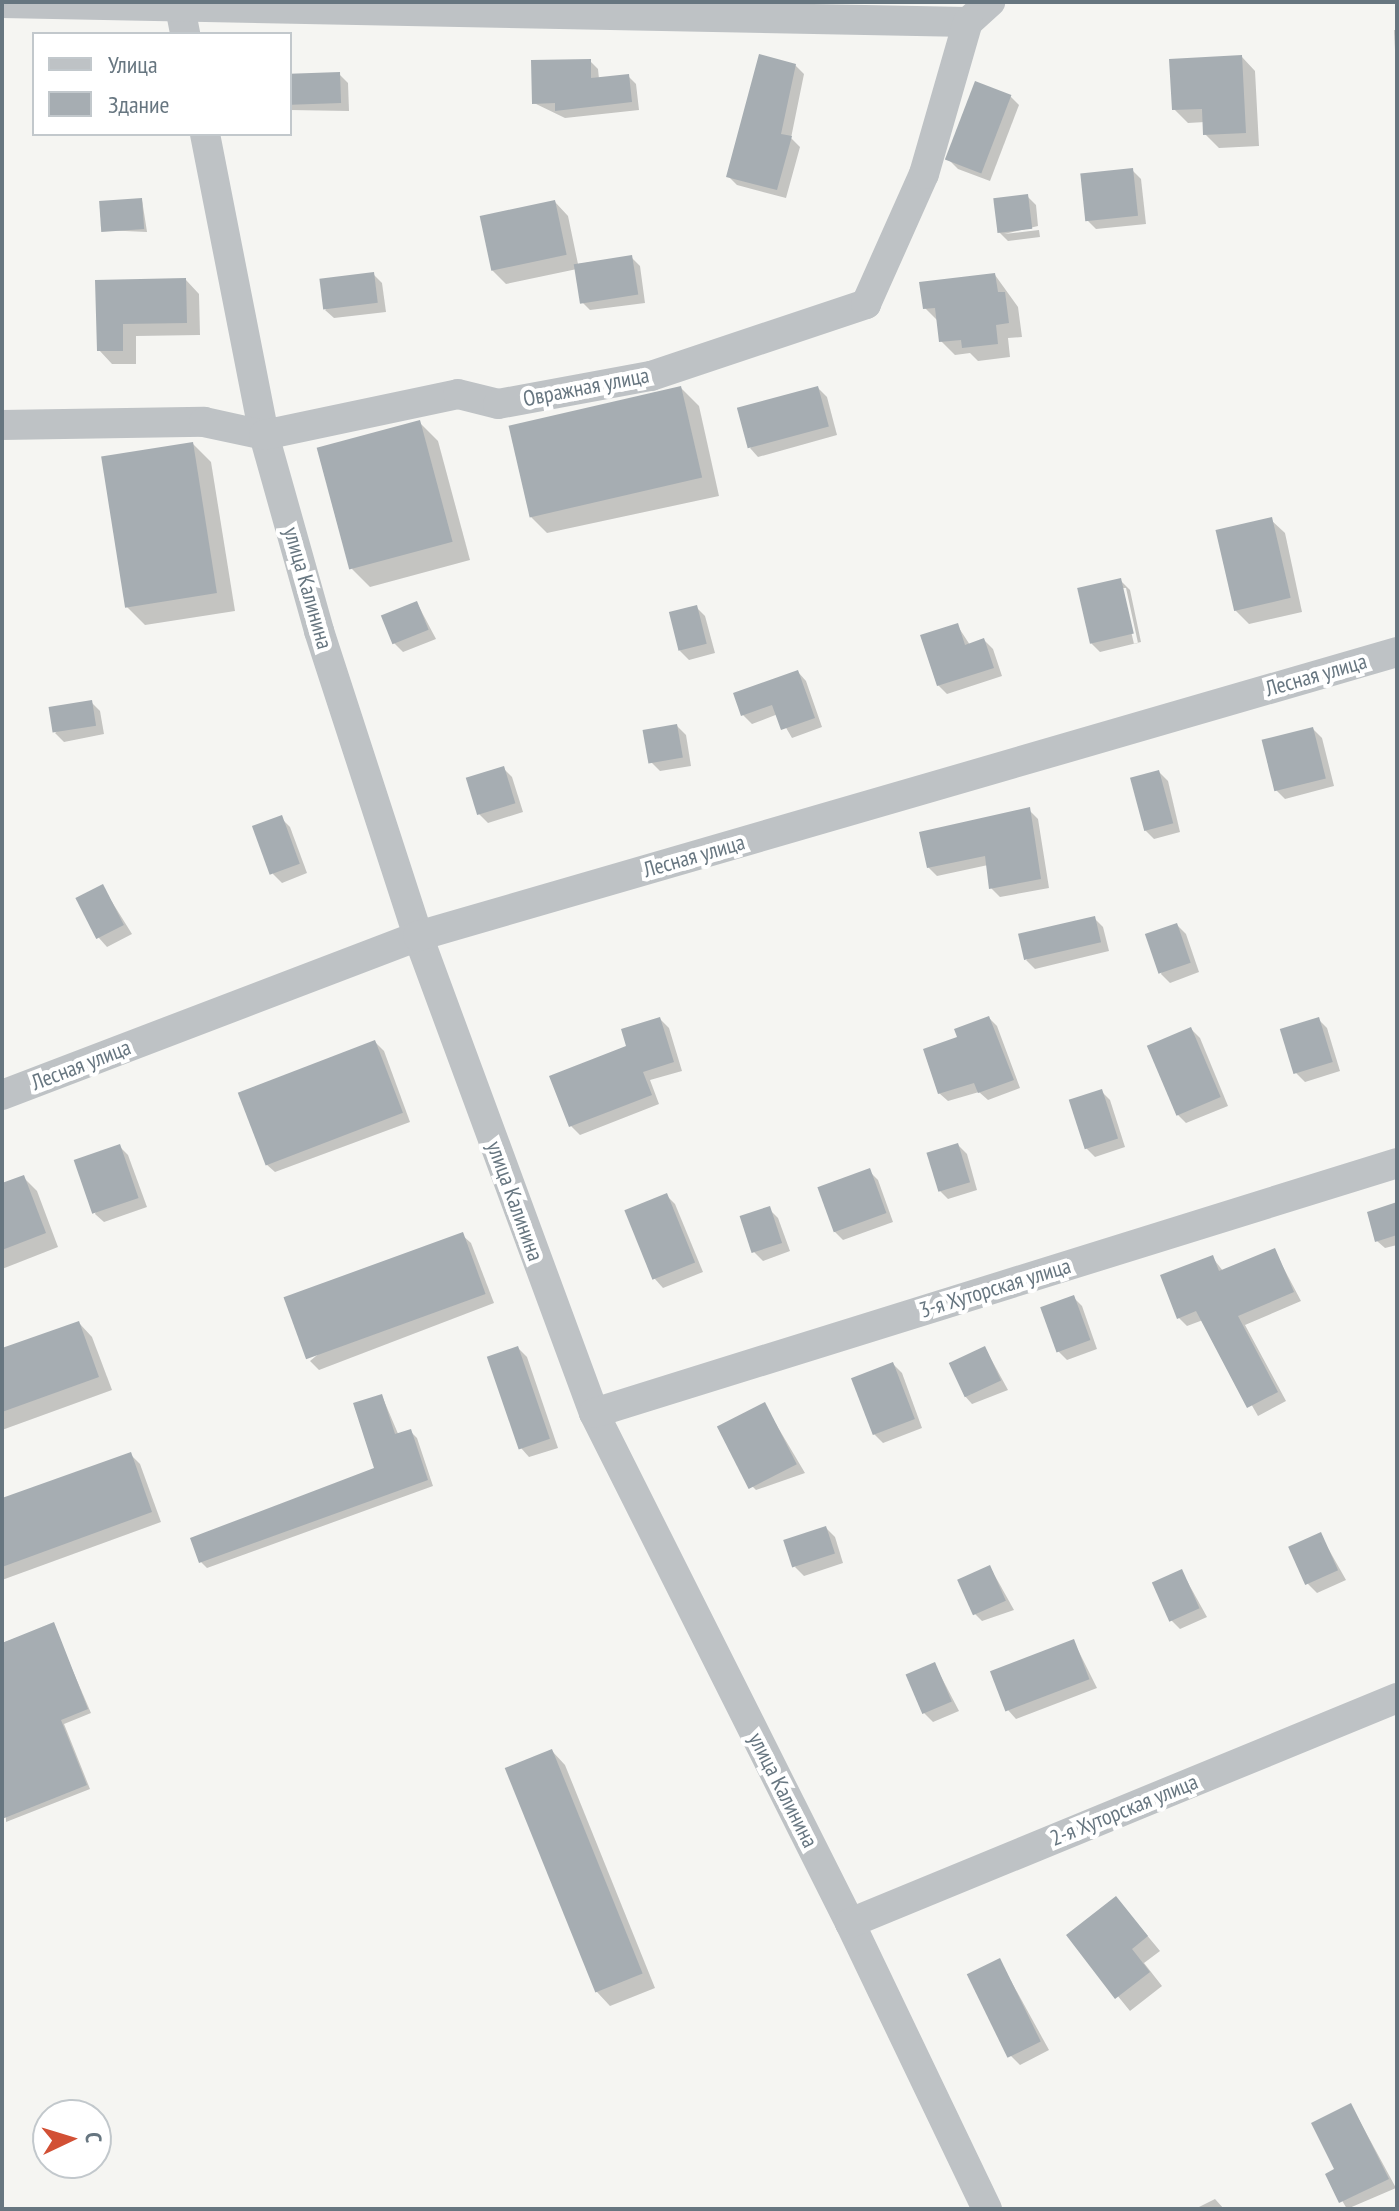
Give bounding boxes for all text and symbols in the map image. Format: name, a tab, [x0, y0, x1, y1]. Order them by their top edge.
legend	[32, 32, 292, 136]
text: Улица	[108, 49, 158, 80]
text: Здание	[108, 89, 169, 120]
street label: Овражная улица	[521, 362, 651, 412]
street label: улица Калинина	[278, 524, 338, 652]
street label: Лесная улица	[1262, 648, 1370, 702]
street label: Лесная улица	[640, 829, 748, 883]
street label: Лесная улица	[28, 1034, 134, 1096]
street label: улица Калинина	[481, 1137, 549, 1265]
street label: 3-я Хуторская улица	[916, 1252, 1074, 1324]
street label: улица Калинина	[743, 1728, 823, 1852]
street label: 2-я Хуторская улица	[1046, 1768, 1202, 1852]
north arrow	[32, 2099, 112, 2179]
text: С	[80, 2131, 108, 2143]

